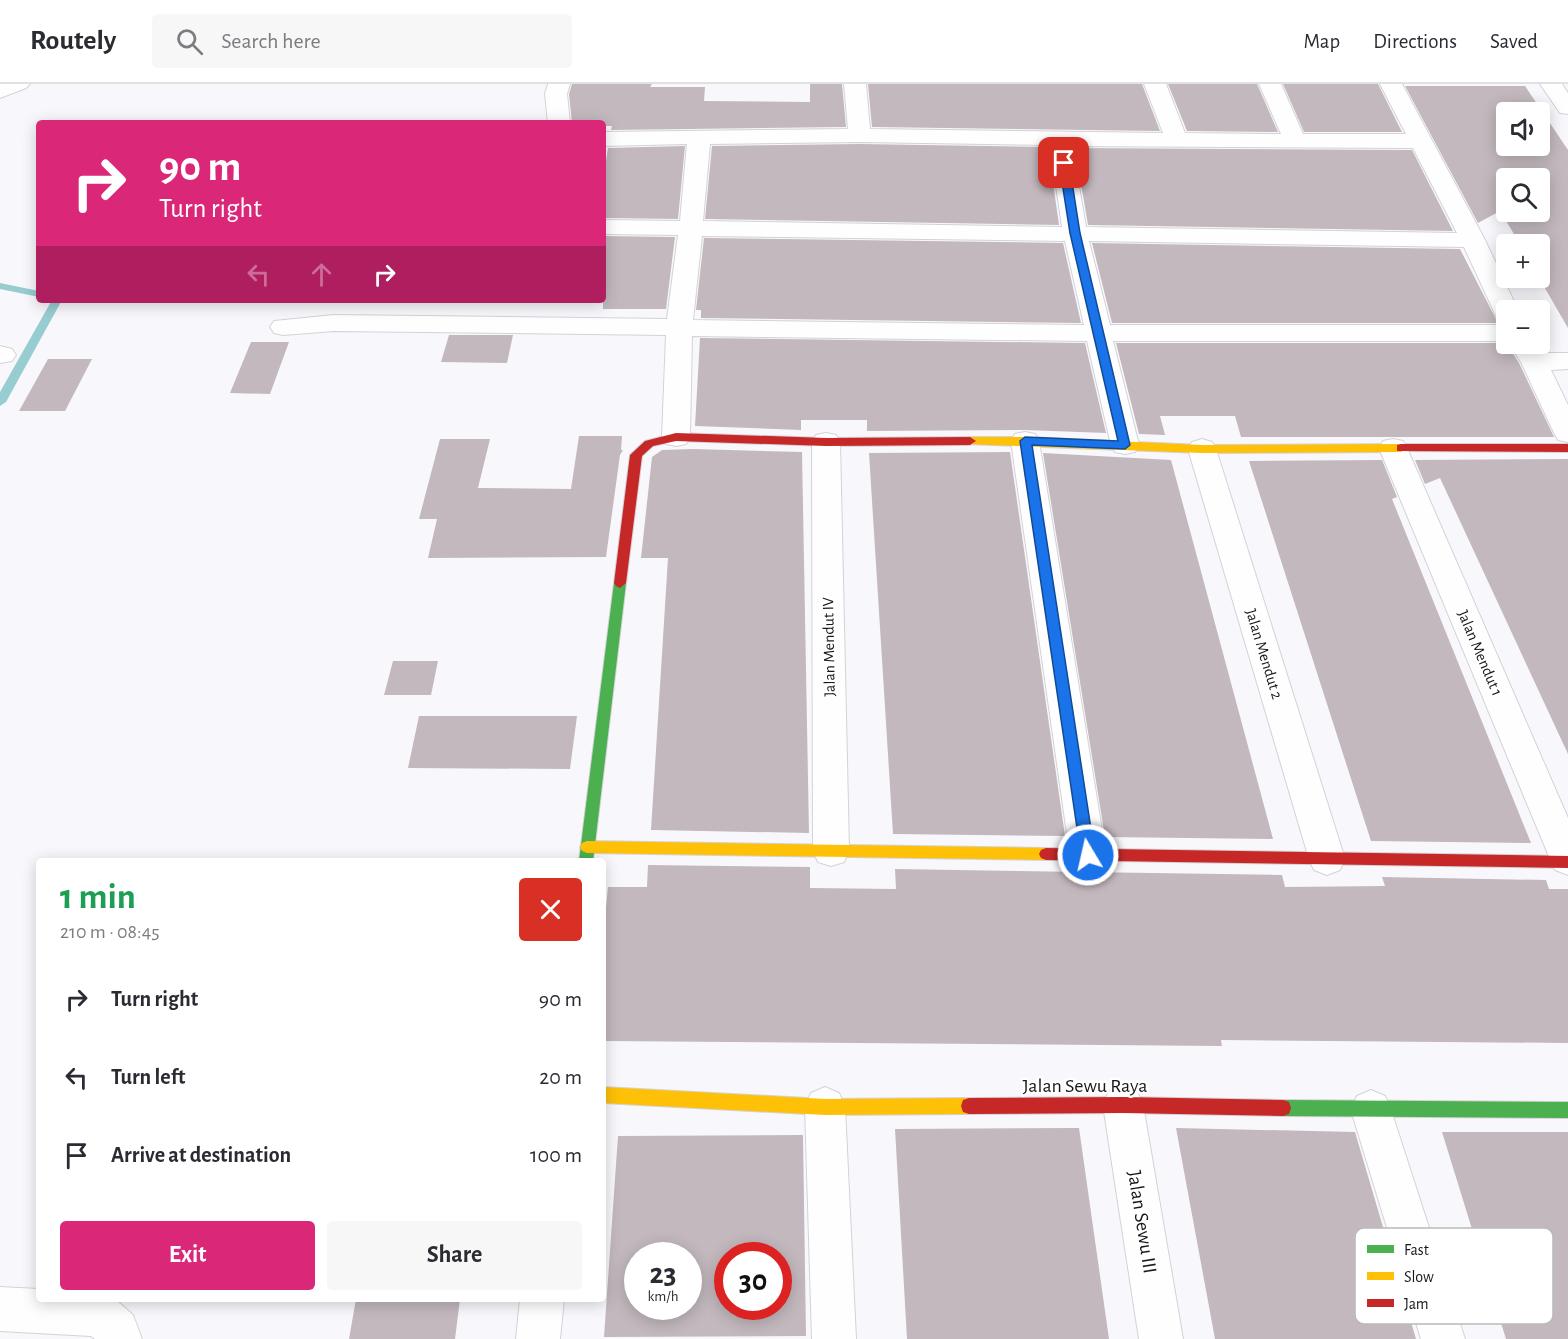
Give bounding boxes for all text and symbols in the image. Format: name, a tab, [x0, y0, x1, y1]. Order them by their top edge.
search box	[152, 14, 572, 68]
icon: search	[173, 25, 206, 58]
text: Routely	[30, 27, 116, 55]
text: Search here	[221, 30, 321, 52]
text: Map	[1304, 31, 1340, 52]
text: Directions	[1373, 31, 1457, 52]
text: Saved	[1490, 31, 1538, 52]
map controls	[1496, 102, 1550, 354]
button: sound	[1496, 102, 1550, 156]
pin	[1038, 137, 1089, 188]
icon: right	[60, 144, 138, 222]
text: 90 m	[159, 146, 241, 188]
icon: arrive	[1047, 146, 1080, 179]
button: search	[1496, 168, 1550, 222]
text: Turn right	[159, 195, 262, 222]
button: +	[1496, 234, 1550, 288]
icon: left	[242, 258, 275, 291]
icon: ahead	[305, 258, 338, 291]
icon: right	[368, 258, 401, 291]
button: −	[1496, 300, 1550, 354]
street label: Jalan Mendut IV	[820, 597, 838, 697]
street label: Jalan Mendut 2	[1243, 607, 1285, 701]
street label: Jalan Mendut 1	[1455, 608, 1505, 698]
position arrow	[1056, 823, 1120, 887]
button: close	[519, 878, 582, 941]
text: 1 min	[60, 879, 136, 915]
text: 210 m · 08:45	[60, 922, 160, 942]
icon: right	[60, 983, 93, 1016]
text: Turn right	[111, 988, 198, 1010]
text: 90 m	[539, 988, 582, 1010]
icon: left	[60, 1061, 93, 1094]
text: Turn left	[111, 1066, 185, 1088]
text: 20 m	[539, 1066, 582, 1088]
street label: Jalan Sewu Raya	[1022, 1076, 1148, 1096]
icon: arrive	[60, 1139, 93, 1172]
text: Arrive at destination	[111, 1144, 291, 1166]
text: 100 m	[530, 1144, 582, 1166]
street label: Jalan Sewu III	[1124, 1169, 1160, 1275]
button: Exit	[60, 1221, 315, 1290]
button: Share	[327, 1221, 582, 1290]
legend	[1355, 1228, 1553, 1324]
speed limit sign: 30	[714, 1242, 792, 1320]
text: Fast	[1404, 1242, 1429, 1258]
text: 23	[649, 1259, 677, 1289]
text: Slow	[1404, 1269, 1434, 1285]
text: km/h	[648, 1289, 678, 1304]
text: Jam	[1404, 1296, 1429, 1312]

